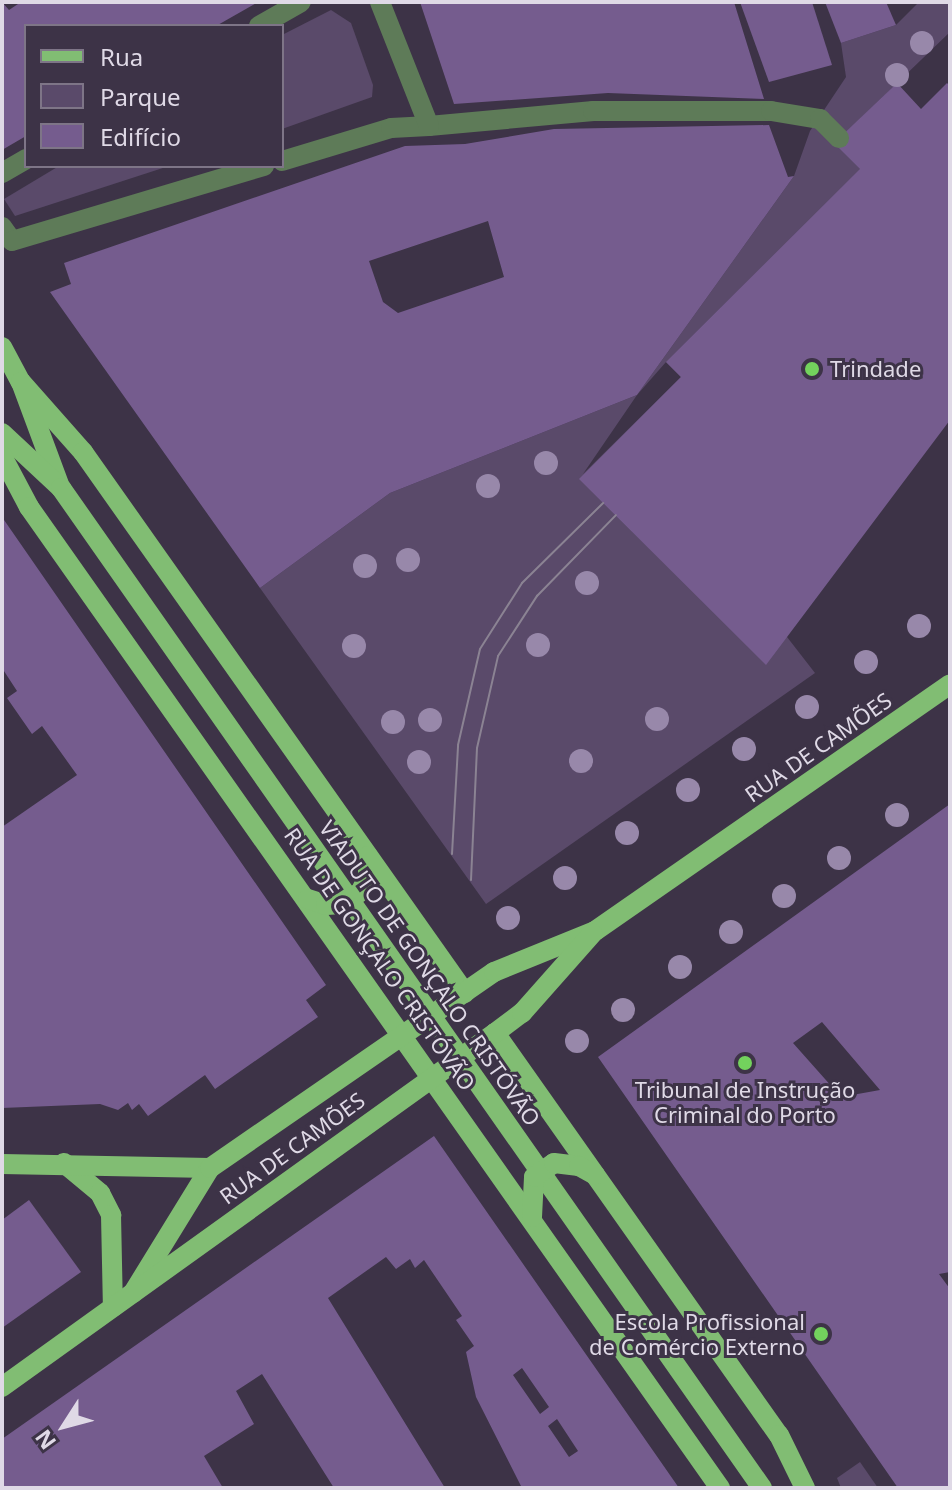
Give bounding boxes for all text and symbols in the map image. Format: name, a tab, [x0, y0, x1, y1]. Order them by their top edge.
legend	[24, 24, 284, 168]
text: Rua	[100, 40, 143, 73]
text: Parque	[100, 80, 181, 113]
text: Edifício	[100, 120, 181, 153]
place label: Trindade	[830, 356, 921, 382]
marker: Trindade	[801, 358, 823, 380]
street label: RUA DE CAMÕES	[740, 687, 896, 807]
street label: VIADUTO DE GONÇALO CRISTÓVÃO	[314, 815, 546, 1131]
street label: RUA DE GONÇALO CRISTÓVÃO	[279, 823, 481, 1095]
marker: Tribunal de Instrução Criminal do Porto	[736, 1054, 754, 1072]
place label: Tribunal de Instrução Criminal do Porto	[635, 1076, 855, 1128]
street label: RUA DE CAMÕES	[214, 1087, 370, 1209]
place label: Escola Profissional de Comércio Externo	[589, 1308, 805, 1360]
marker: Escola Profissional de Comércio Externo	[812, 1325, 830, 1343]
north arrow	[24, 1386, 104, 1466]
text: N	[27, 1424, 62, 1456]

